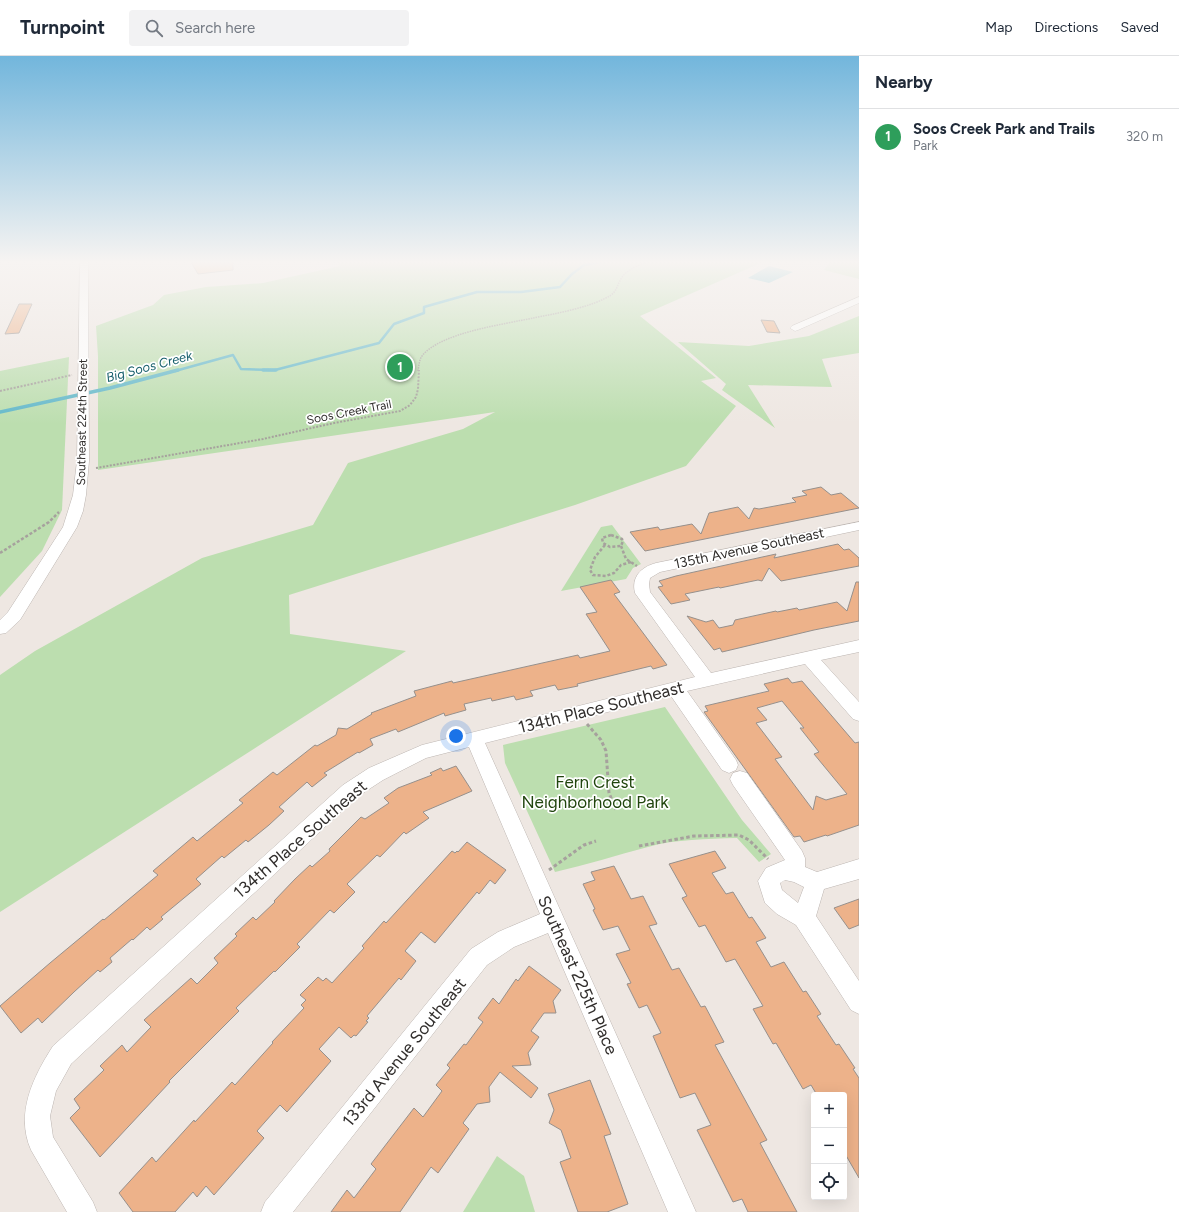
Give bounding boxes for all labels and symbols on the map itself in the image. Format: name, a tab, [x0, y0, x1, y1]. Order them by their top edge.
water label: Big Soos Creek	[104, 348, 195, 385]
pin: 1	[387, 352, 413, 382]
street label: Southeast 224th Street	[74, 358, 90, 485]
street label: Soos Creek Trail	[305, 397, 393, 427]
street label: 135th Avenue Southeast	[672, 524, 826, 573]
street label: 134th Place Southeast	[516, 677, 686, 737]
your location	[446, 726, 466, 746]
park label: Fern Crest Neighborhood Park	[521, 772, 669, 812]
street label: 134th Place Southeast	[229, 776, 371, 902]
street label: Southeast 225th Place	[534, 892, 622, 1058]
street label: 133rd Avenue Southeast	[338, 974, 470, 1130]

